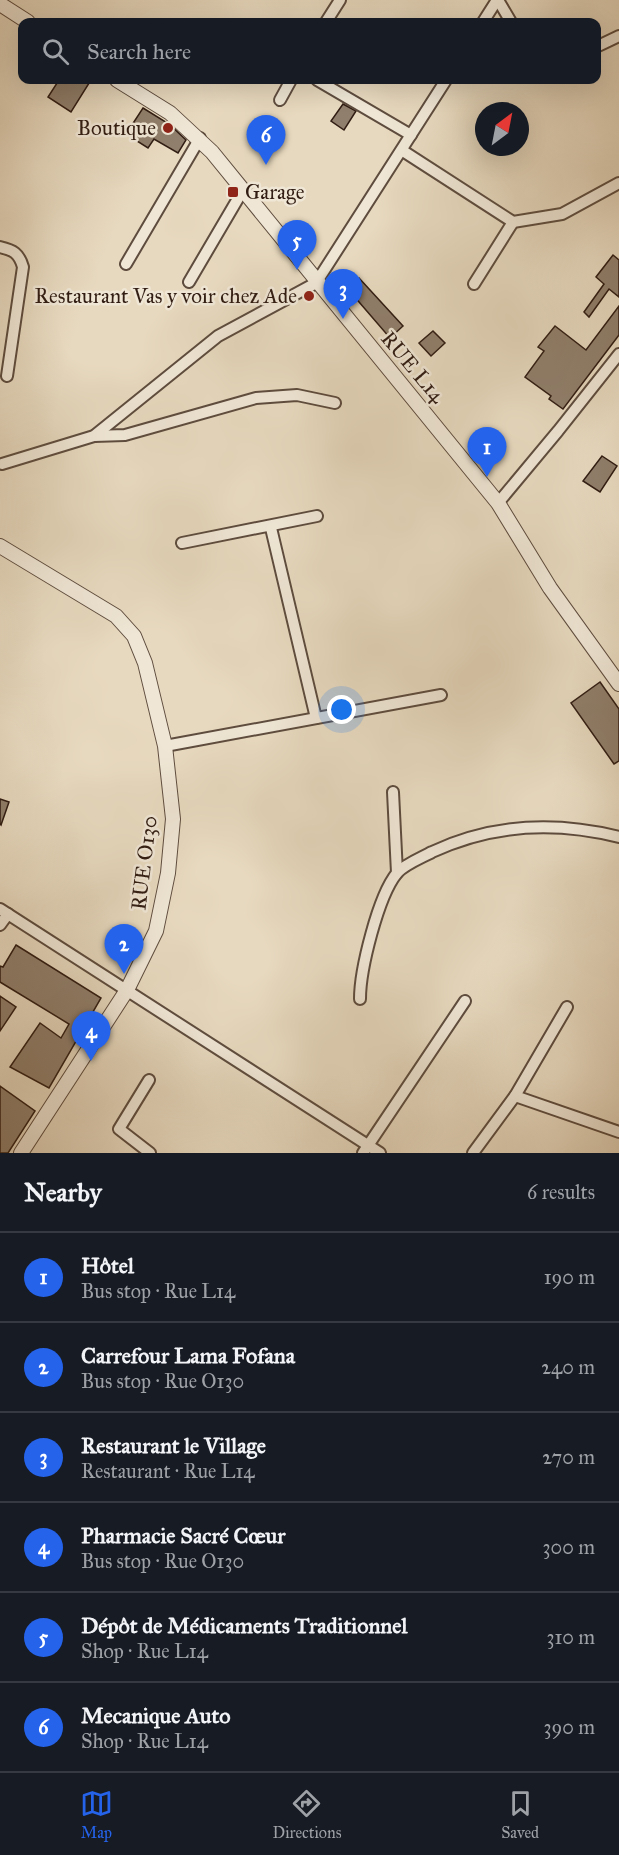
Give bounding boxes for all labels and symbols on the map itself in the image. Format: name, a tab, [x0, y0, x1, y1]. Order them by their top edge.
north arrow	[475, 102, 529, 156]
place label: Boutique	[77, 115, 156, 141]
pin: 6	[246, 116, 286, 165]
marker: Boutique	[161, 121, 175, 135]
place label: Garage	[245, 179, 305, 205]
marker: Garage	[226, 185, 240, 199]
pin: 5	[278, 220, 316, 270]
pin: 3	[324, 270, 362, 319]
place label: Restaurant Vas y voir chez Ade	[34, 283, 297, 309]
marker: Restaurant Vas y voir chez Ade	[302, 289, 316, 303]
street label: RUE L14	[375, 326, 451, 409]
pin: 1	[468, 428, 506, 477]
your location	[327, 695, 356, 724]
street label: RUE O130	[125, 814, 163, 912]
pin: 2	[104, 924, 144, 974]
pin: 4	[72, 1012, 110, 1061]

